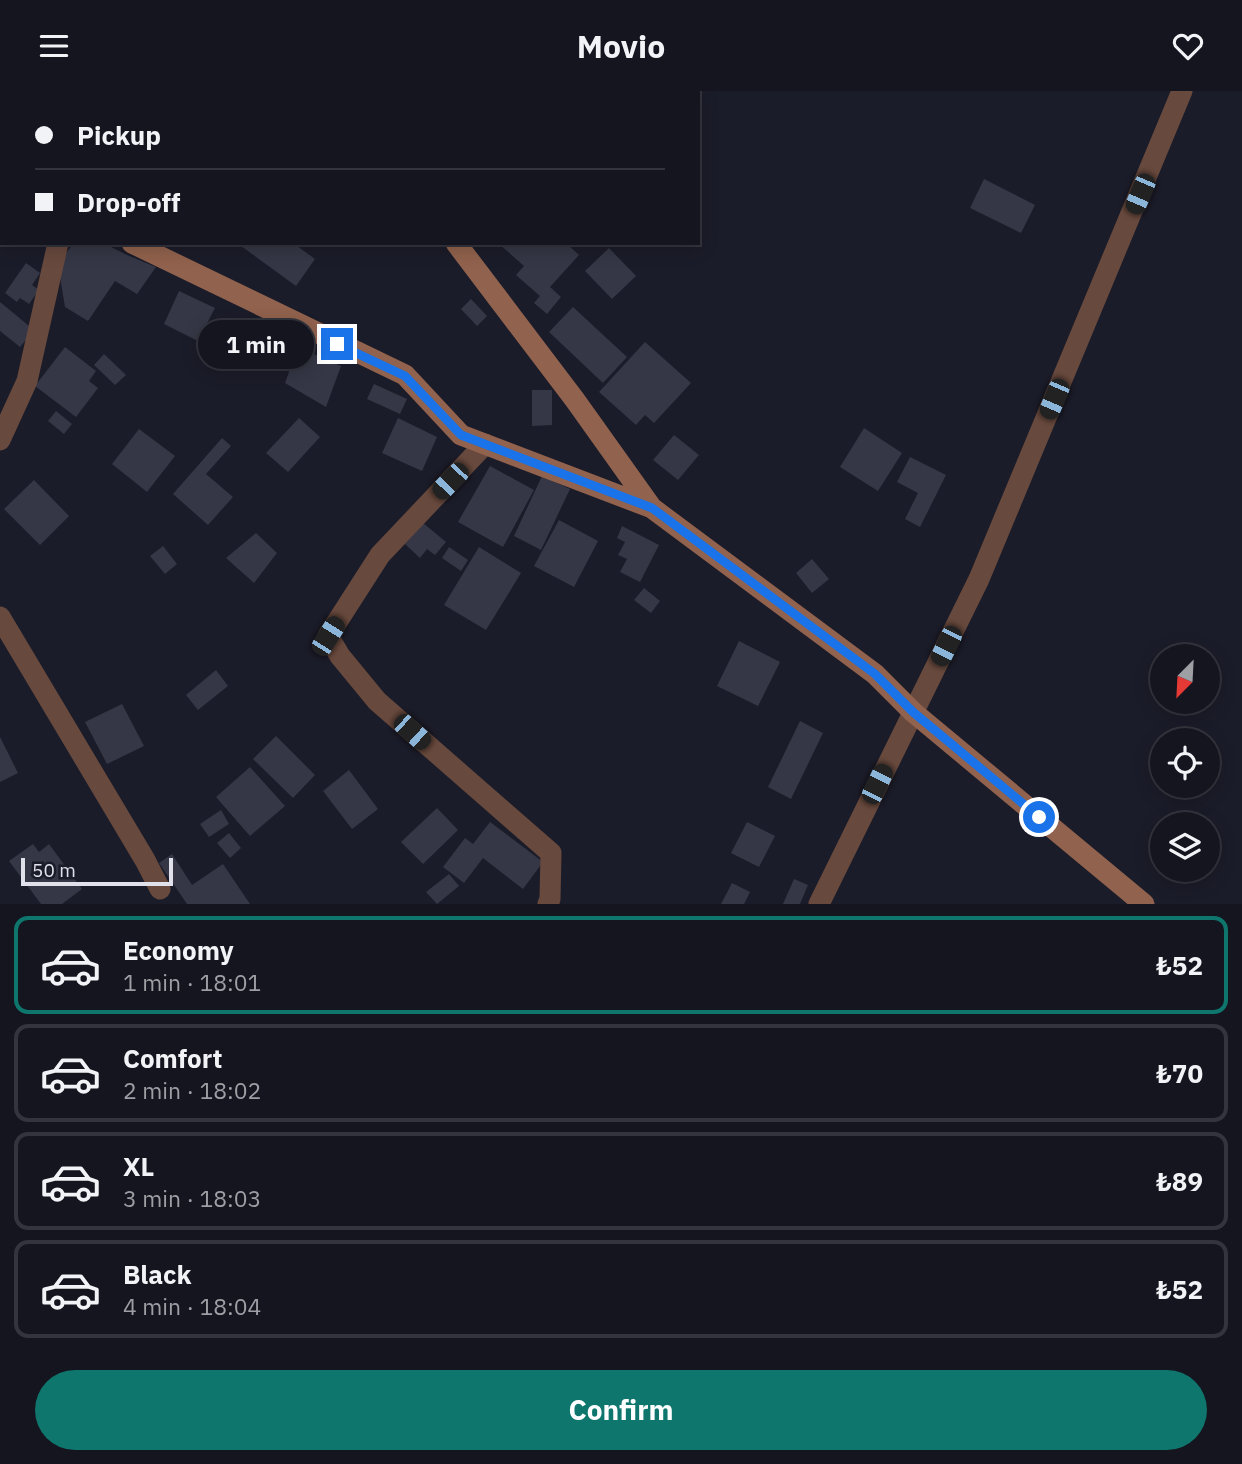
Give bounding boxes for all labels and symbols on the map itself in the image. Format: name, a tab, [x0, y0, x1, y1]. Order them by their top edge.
car	[1123, 171, 1158, 217]
callout: 1 min	[197, 320, 312, 369]
route end	[321, 328, 353, 360]
car	[1037, 376, 1072, 422]
car	[428, 459, 473, 503]
car	[308, 613, 349, 659]
car	[928, 623, 965, 669]
north arrow	[1150, 644, 1220, 714]
car	[390, 710, 435, 754]
car	[859, 761, 896, 807]
route start	[1023, 801, 1055, 833]
scale bar	[21, 855, 173, 887]

